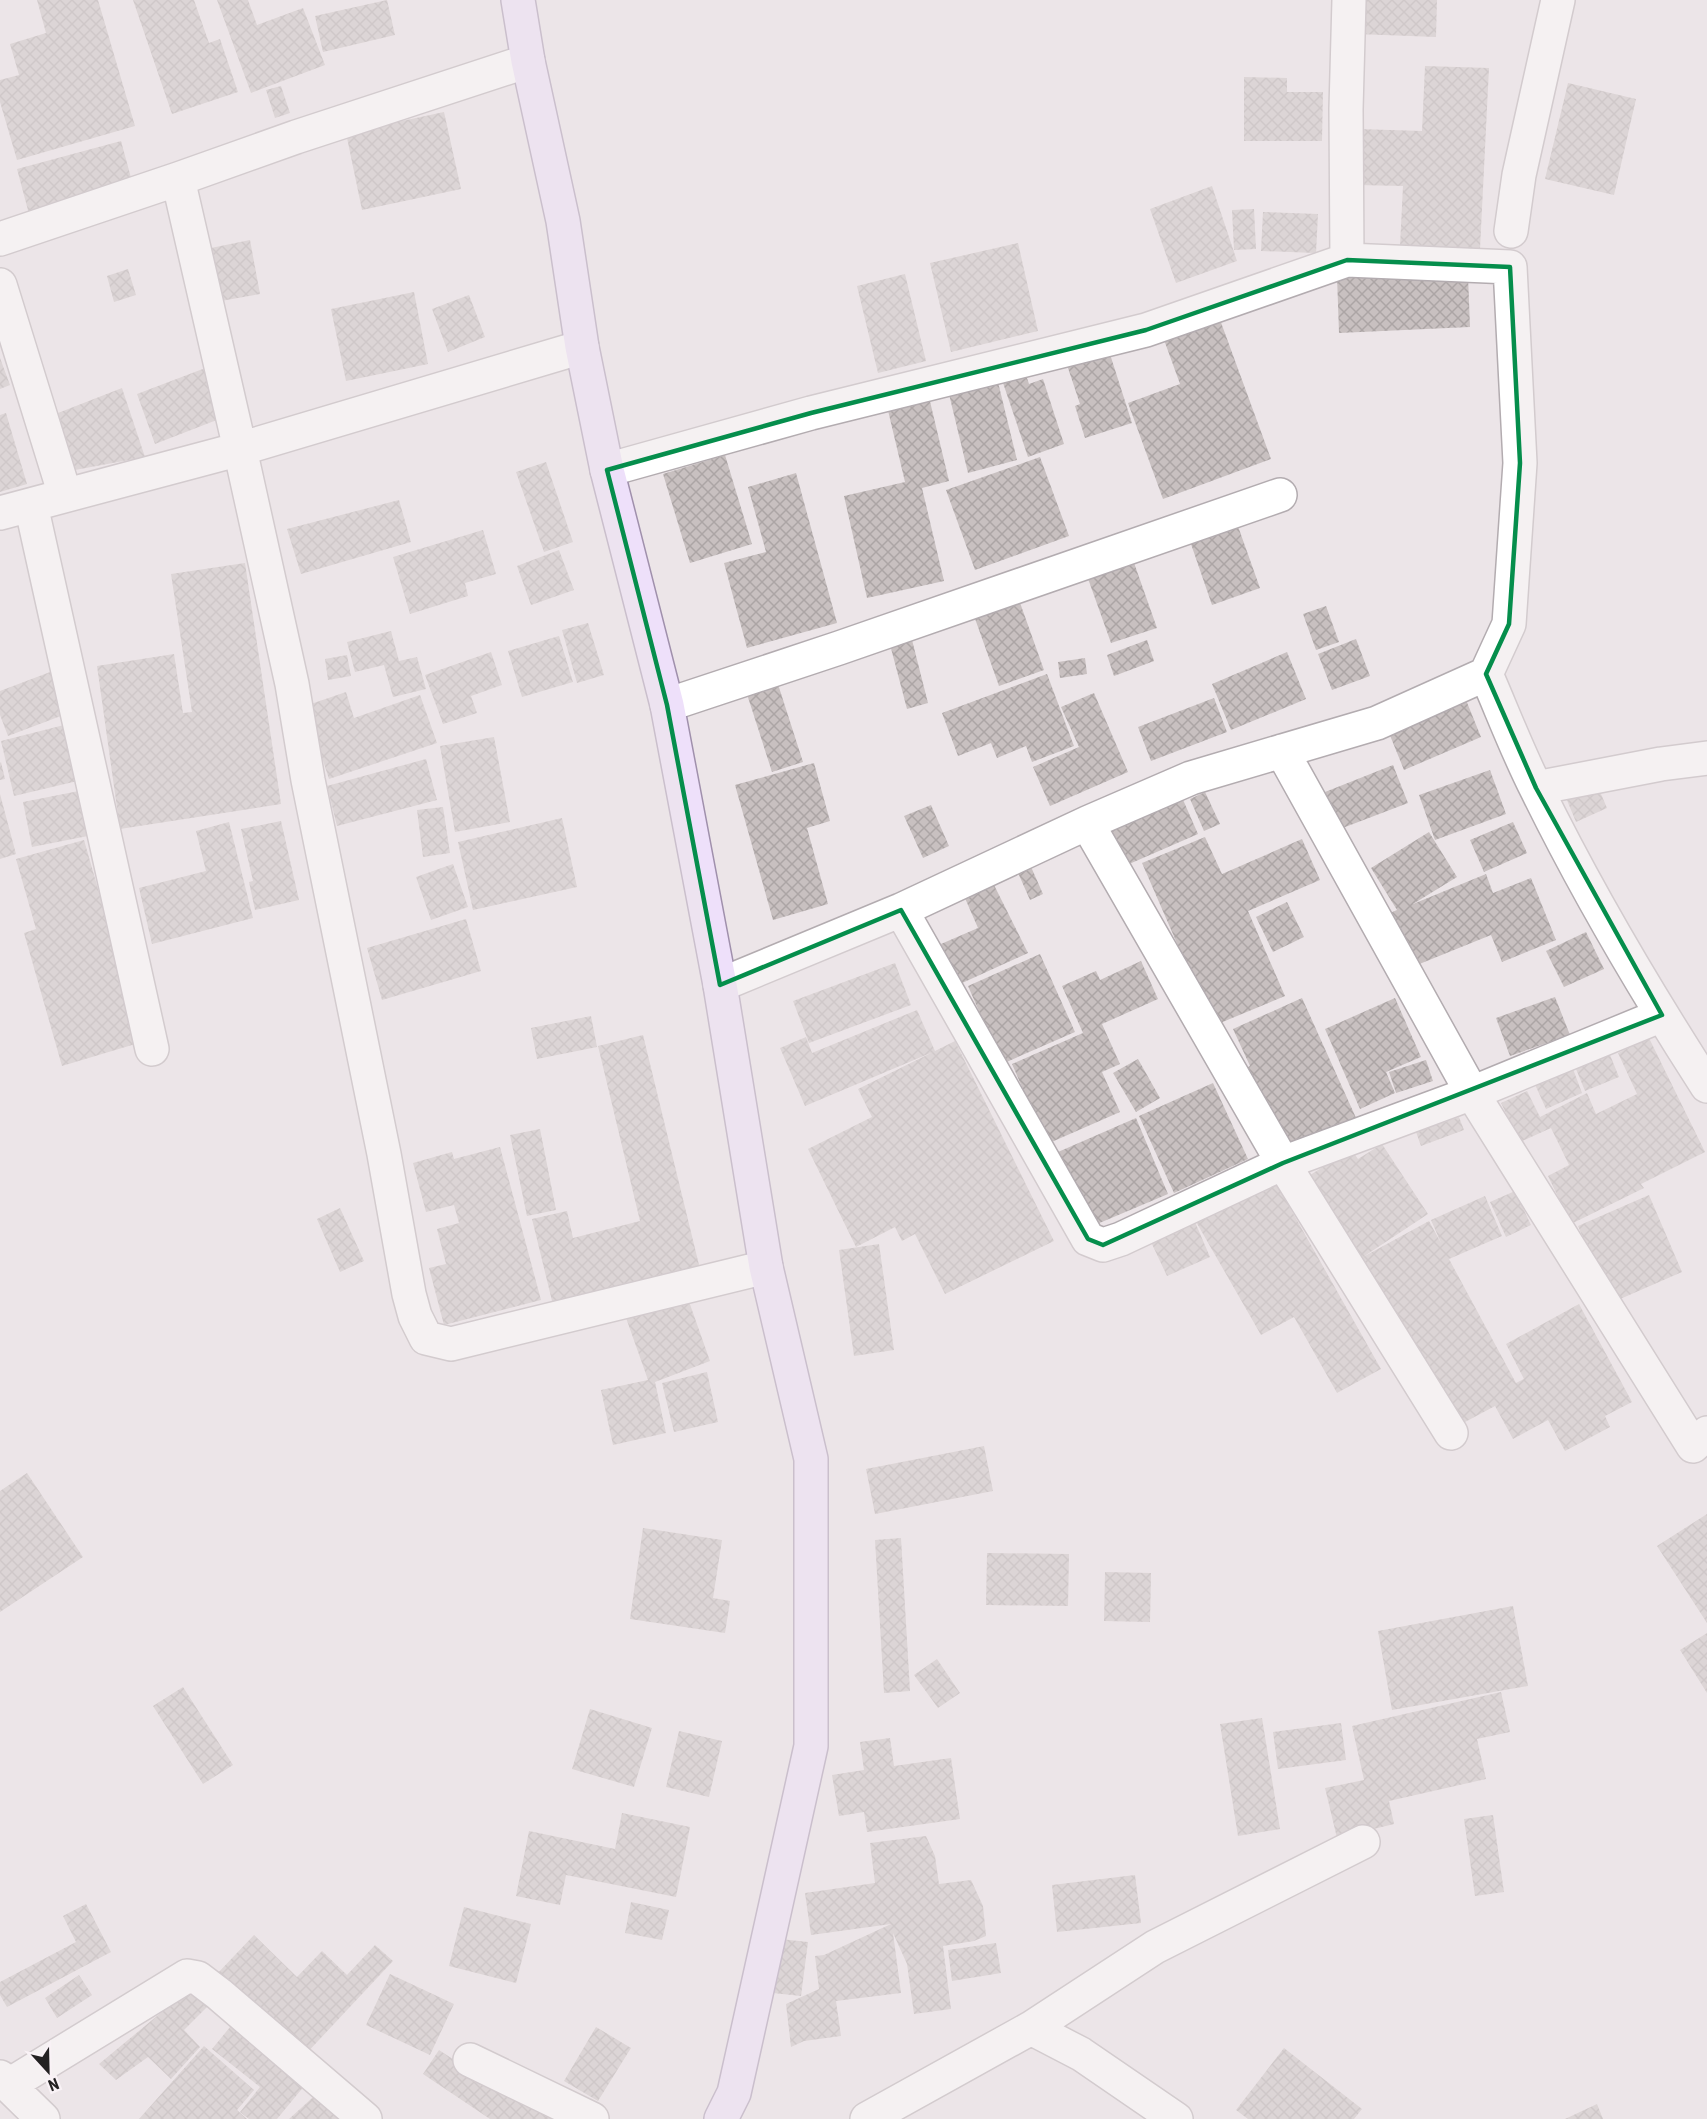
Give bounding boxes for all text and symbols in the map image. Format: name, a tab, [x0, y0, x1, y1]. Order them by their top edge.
north arrow	[18, 2041, 78, 2101]
text: N	[45, 2074, 62, 2095]

